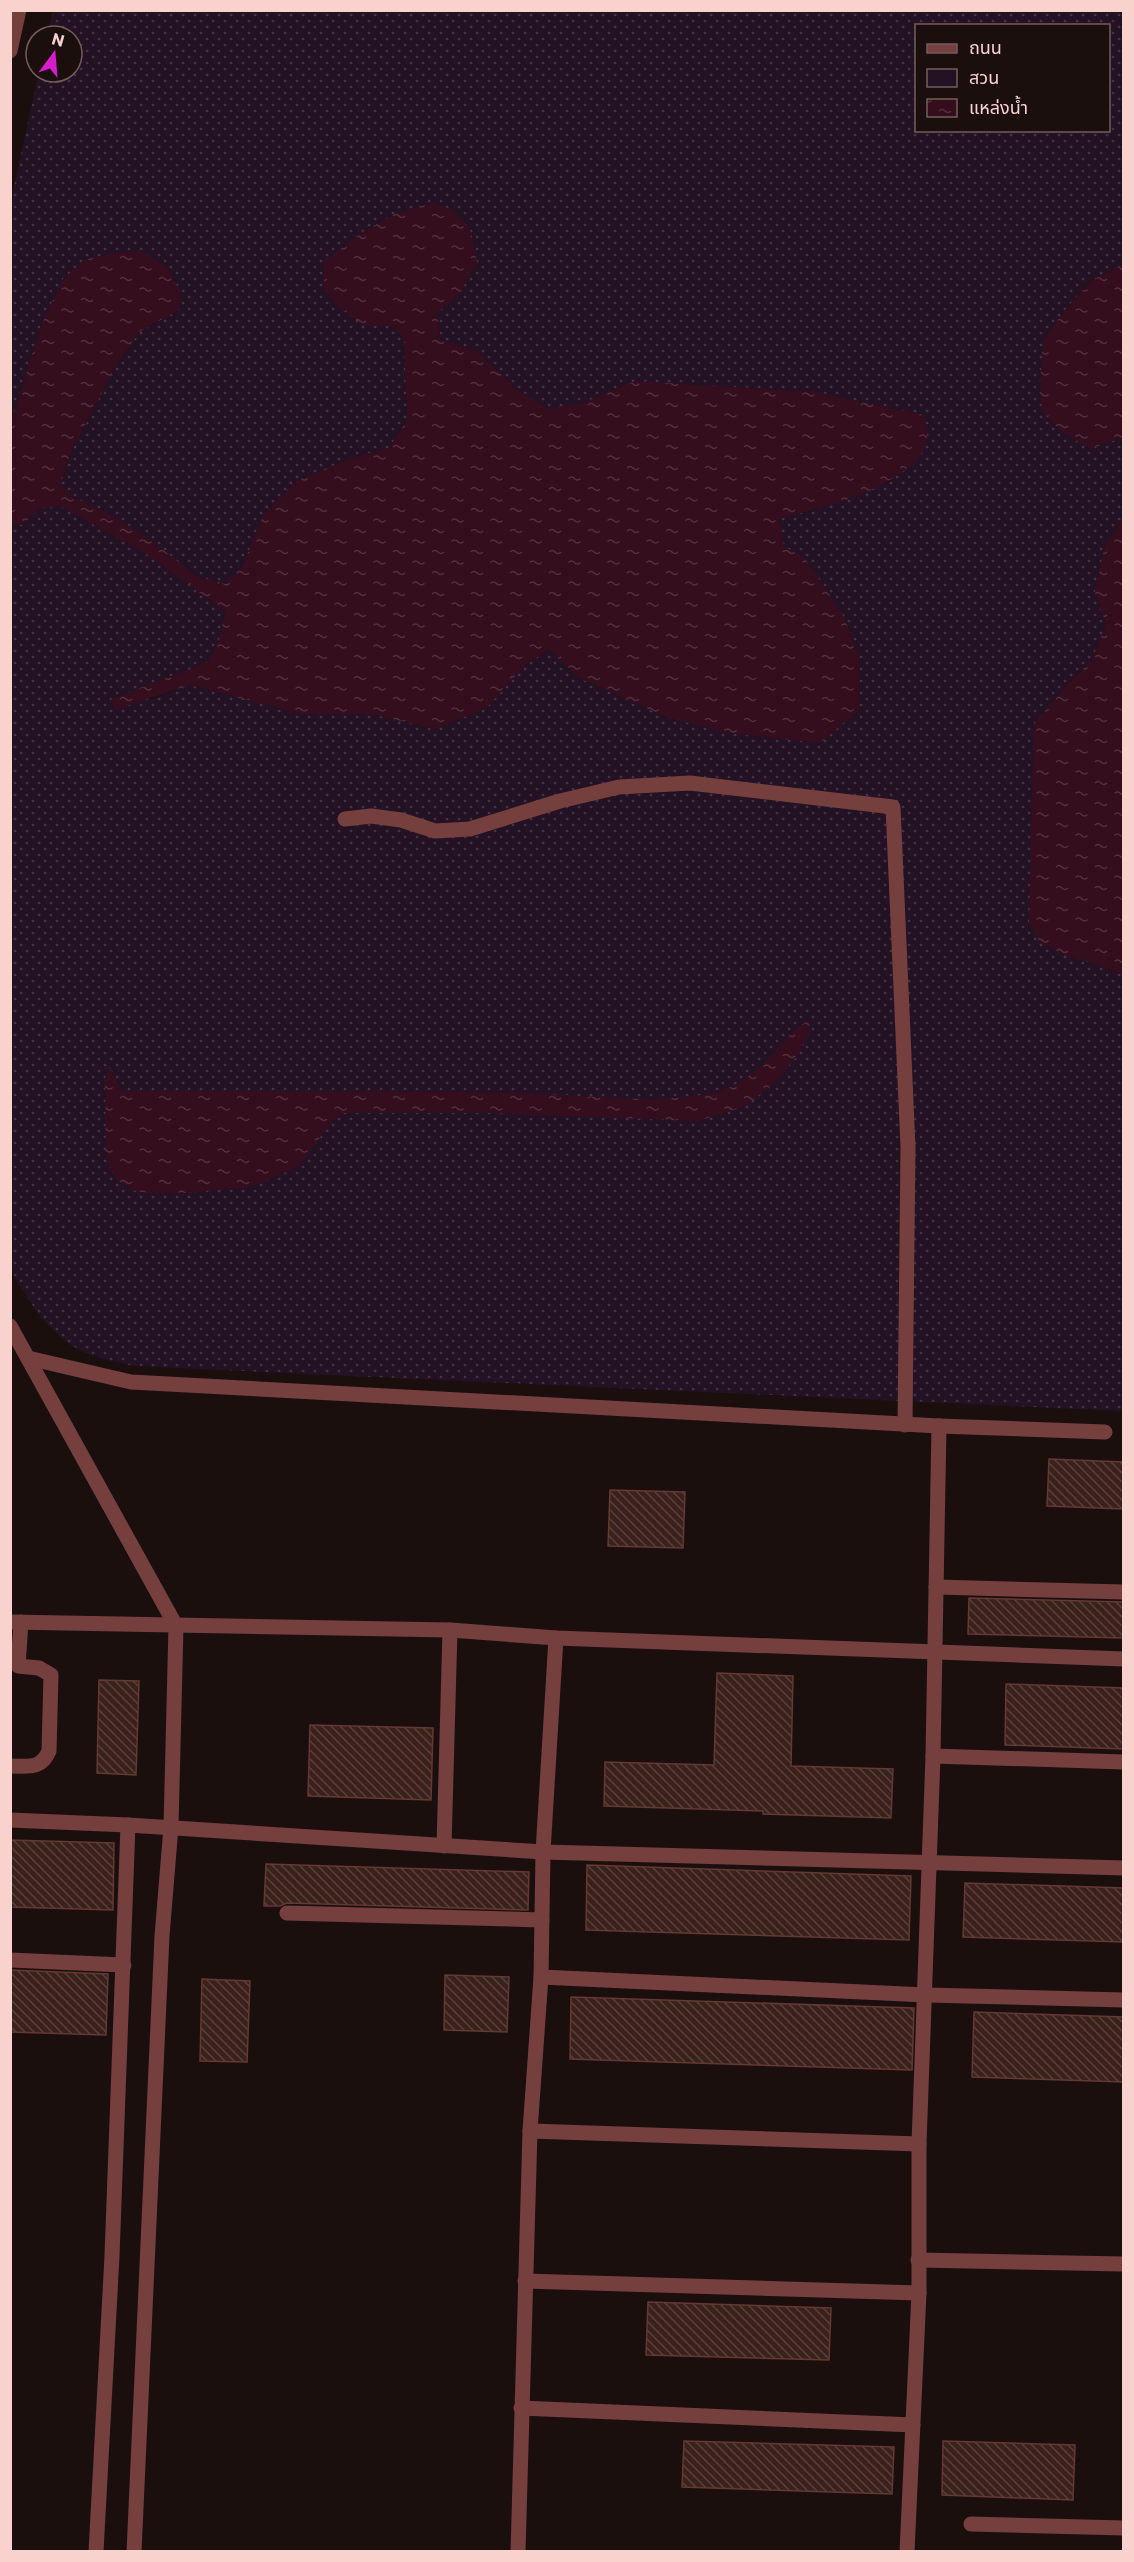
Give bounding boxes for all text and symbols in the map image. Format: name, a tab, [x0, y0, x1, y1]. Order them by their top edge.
north arrow	[24, 24, 84, 84]
legend	[915, 24, 1110, 132]
text: N	[50, 28, 67, 50]
text: ถนน	[969, 36, 1002, 58]
text: สวน	[969, 66, 999, 88]
text: แหล่งน้ำ	[969, 95, 1028, 118]

